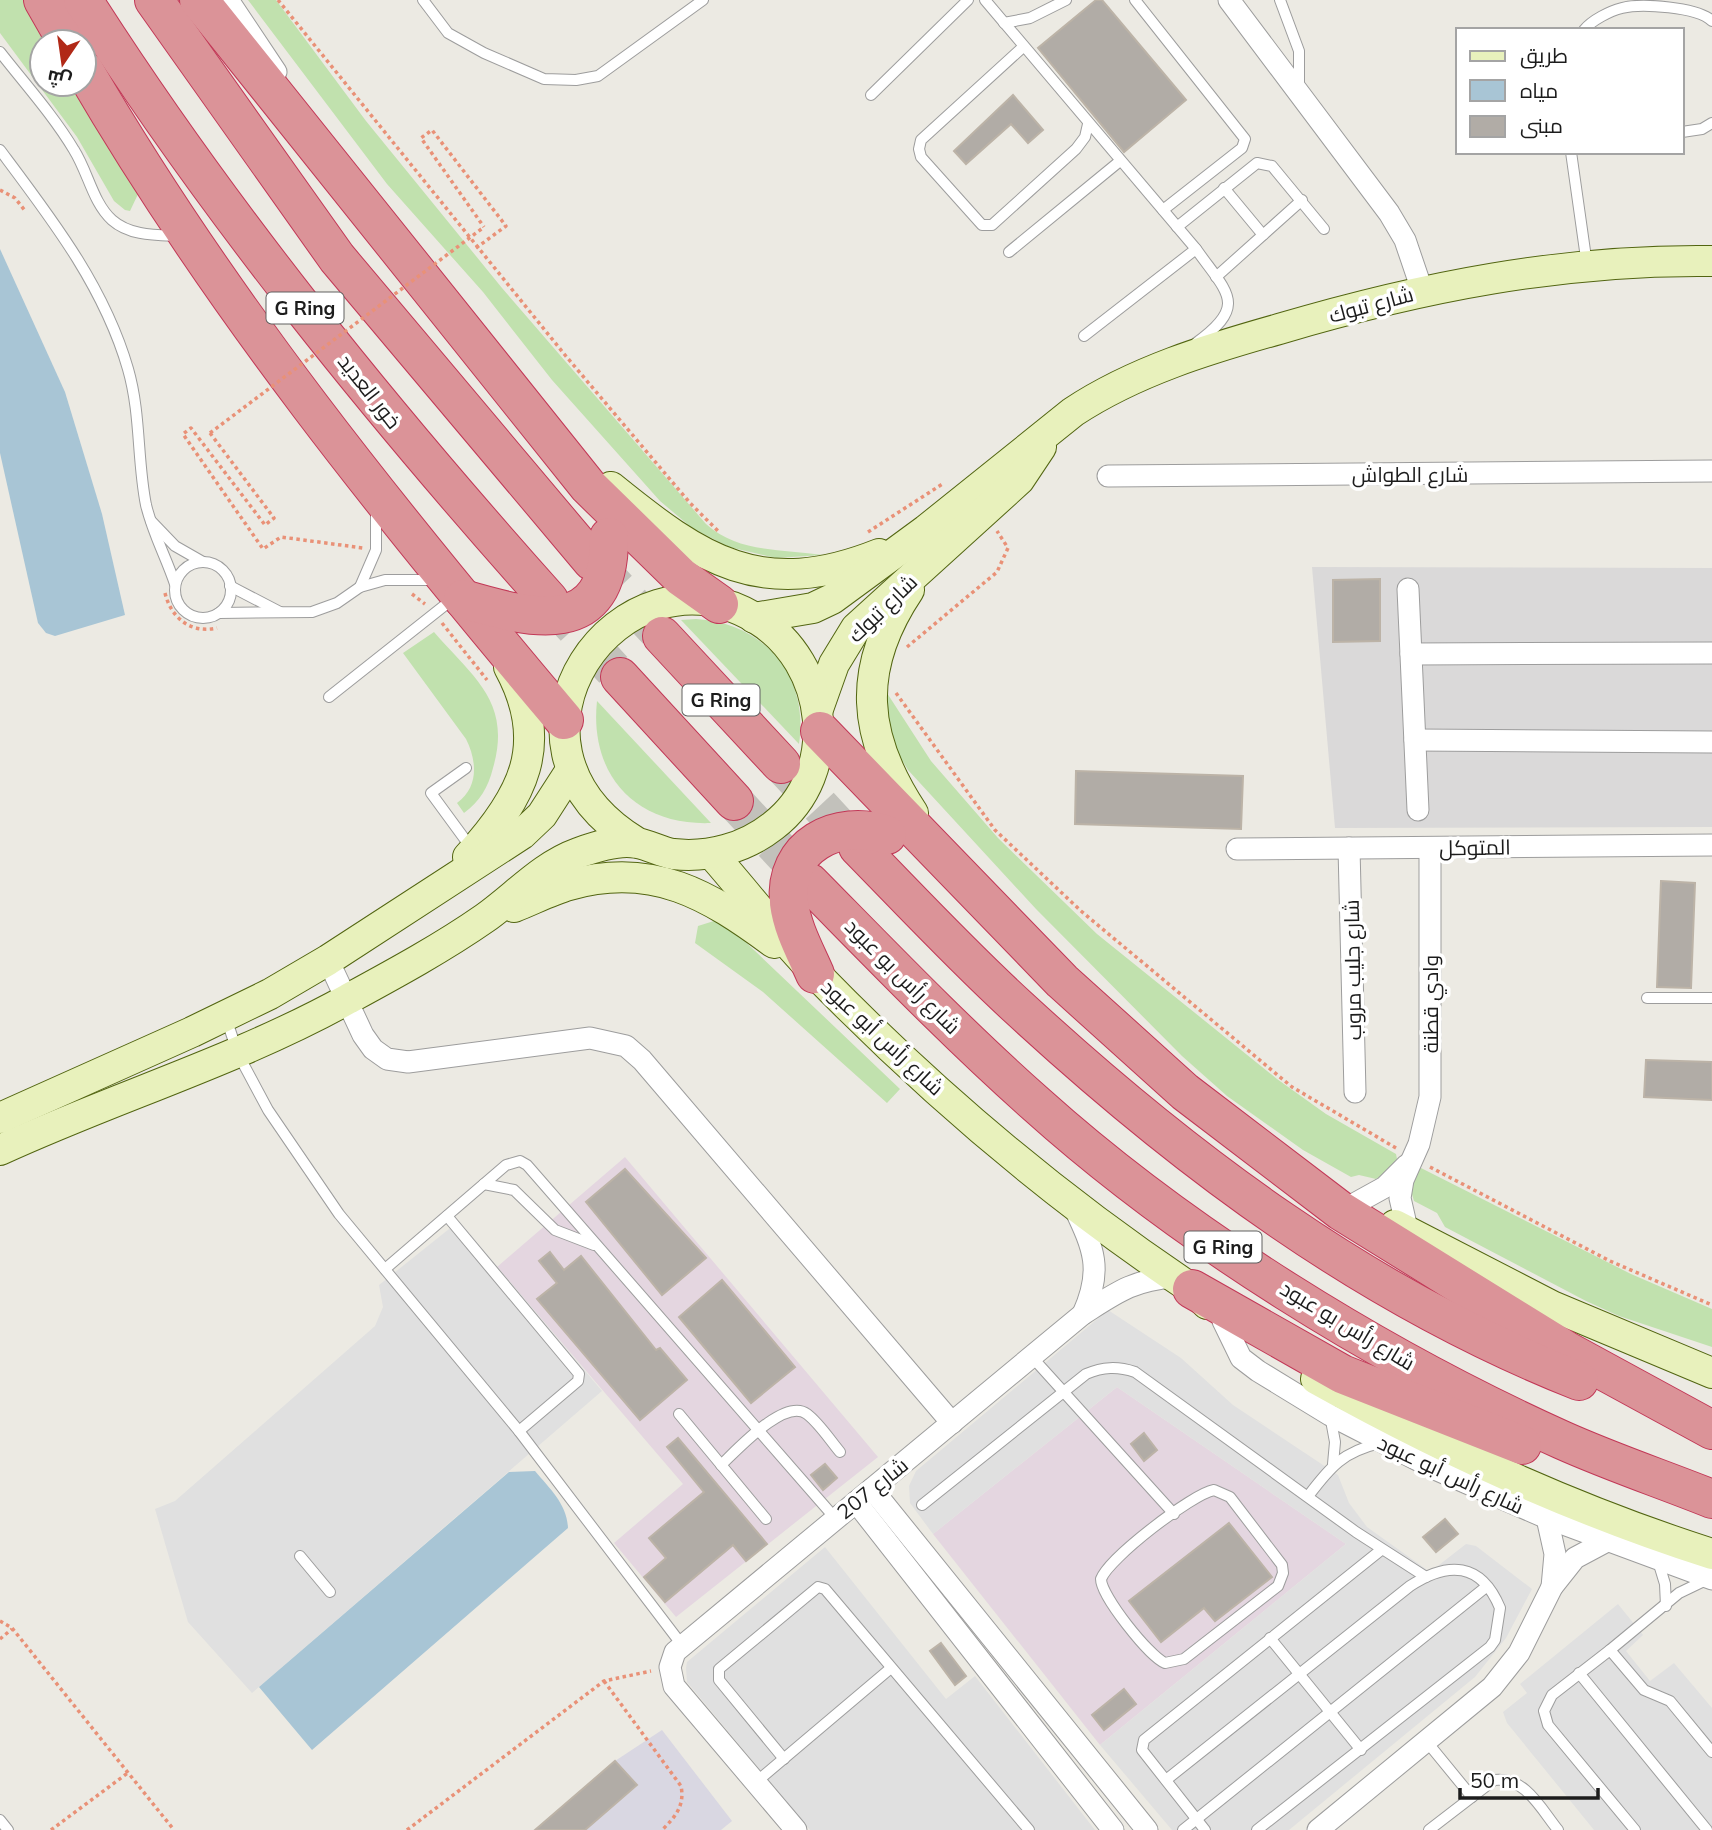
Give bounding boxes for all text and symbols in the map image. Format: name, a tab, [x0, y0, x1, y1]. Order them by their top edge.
north arrow	[28, 28, 98, 98]
legend	[1456, 28, 1684, 154]
text: طريق	[1520, 42, 1568, 69]
text: ش	[45, 65, 74, 94]
text: مياه	[1520, 77, 1558, 103]
text: مبنى	[1520, 112, 1563, 139]
street label: شارع تبوك	[1326, 280, 1417, 330]
road number: G Ring	[266, 292, 344, 324]
street label: خور العديد	[333, 348, 407, 434]
street label: شارع الطواش	[1352, 461, 1468, 489]
street label: شارع تبوك	[842, 569, 924, 649]
road number: G Ring	[682, 684, 760, 716]
street label: المتوكل	[1439, 833, 1511, 862]
street label: شارع جليب مروب	[1338, 899, 1368, 1041]
street label: شارع رأس بو عبود	[839, 913, 966, 1040]
street label: وادي قطنة	[1417, 955, 1447, 1053]
street label: شارع رأس أبو عبود	[815, 974, 950, 1102]
road number: G Ring	[1184, 1232, 1262, 1262]
street label: شارع رأس بو عبود	[1275, 1275, 1420, 1377]
street label: شارع رأس أبو عبود	[1373, 1429, 1528, 1521]
street label: شارع 207	[831, 1451, 914, 1526]
scale bar	[1460, 1756, 1598, 1800]
text: 50 m	[1470, 1767, 1519, 1793]

